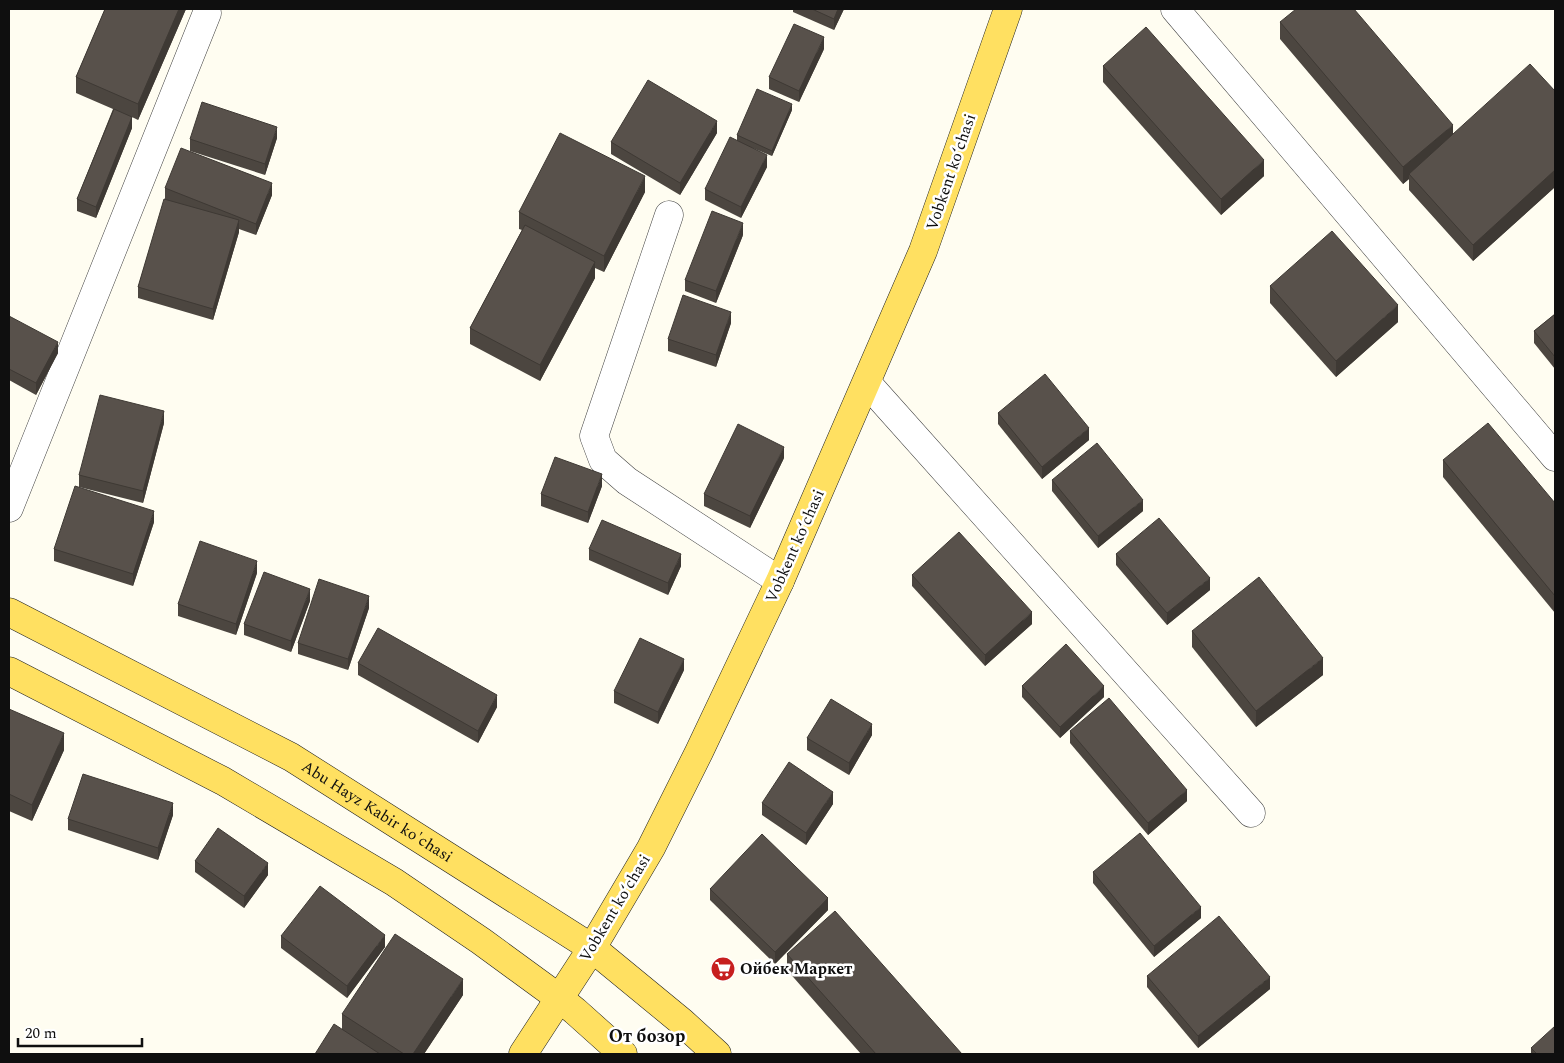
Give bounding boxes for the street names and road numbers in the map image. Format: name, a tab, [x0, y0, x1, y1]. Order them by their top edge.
street label: Vobkent koʻchasi	[920, 111, 982, 233]
street label: Vobkent koʻchasi	[759, 485, 831, 607]
street label: Abu Hayz Kabir ko'chasi	[297, 755, 457, 869]
street label: Vobkent koʻchasi	[573, 850, 657, 966]

